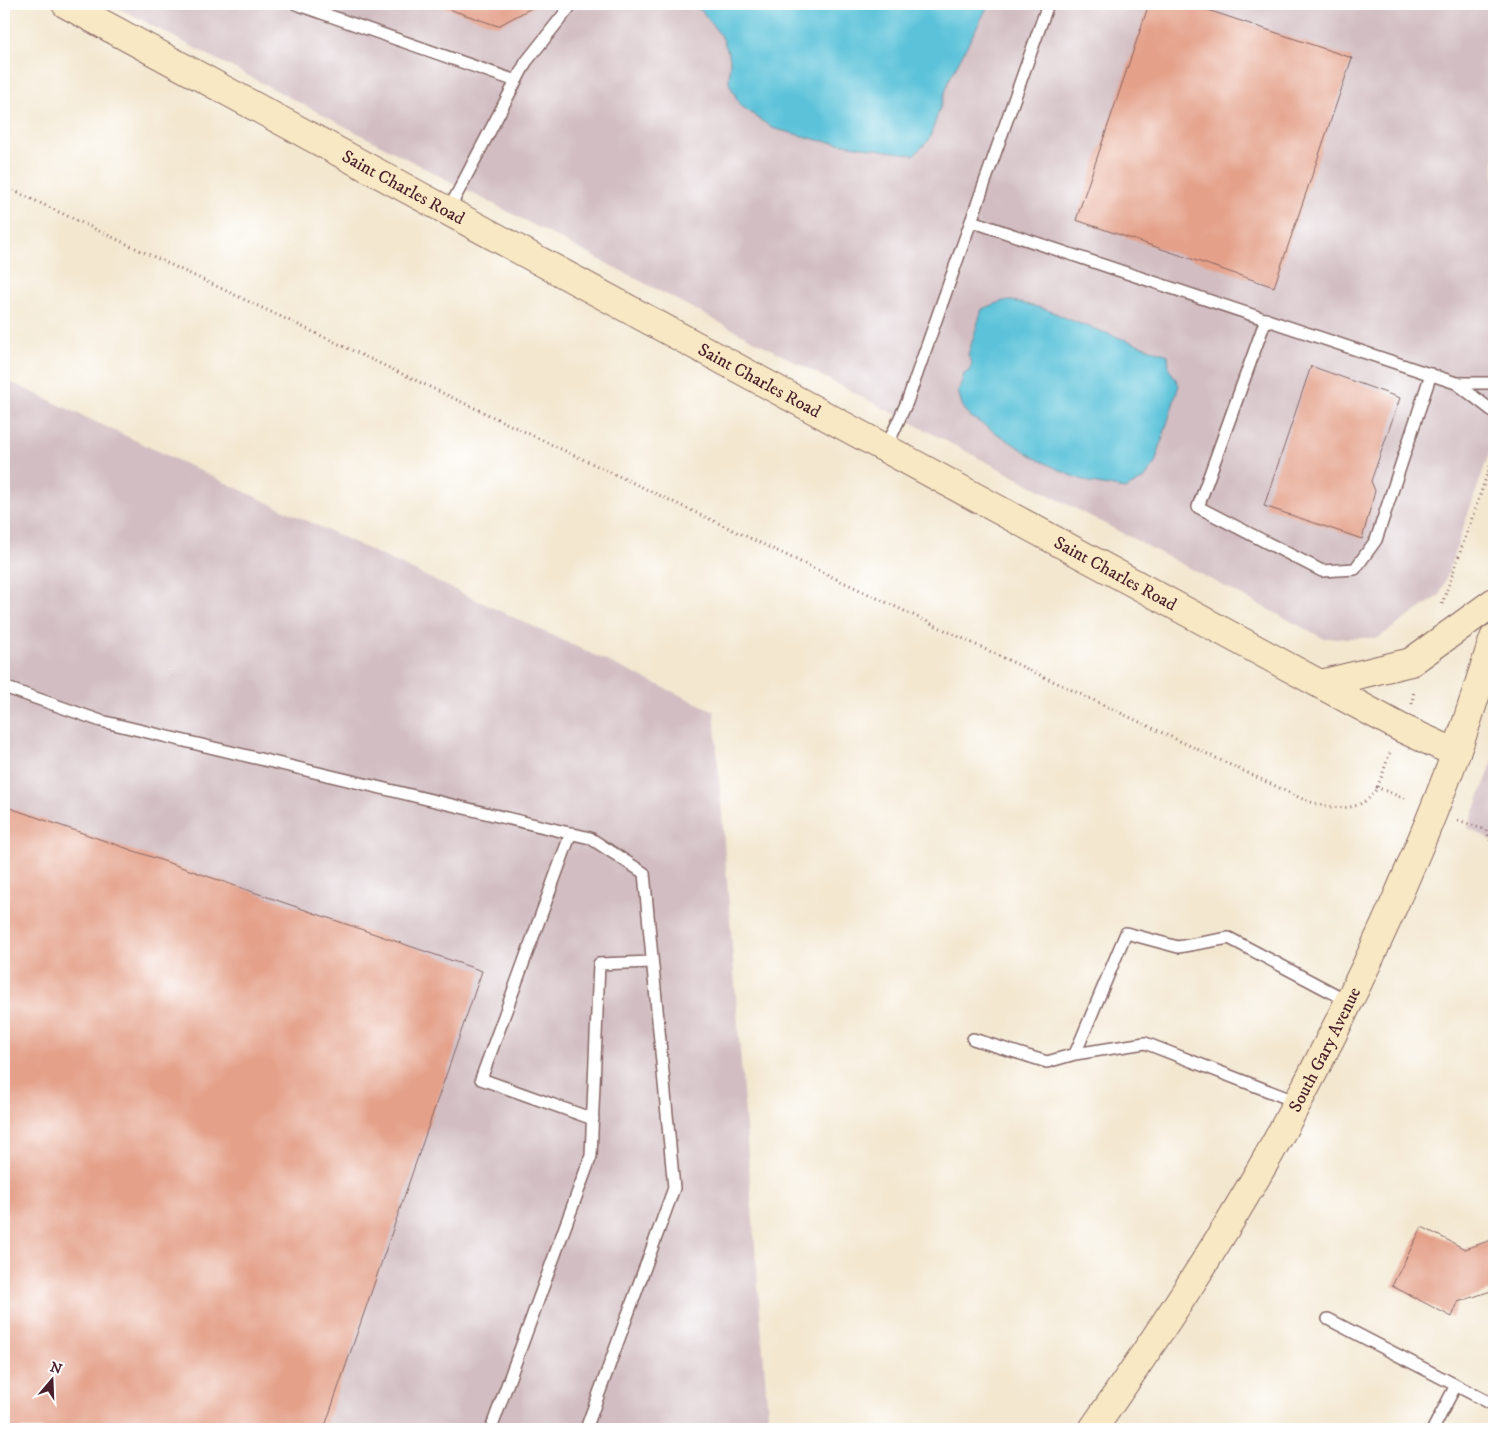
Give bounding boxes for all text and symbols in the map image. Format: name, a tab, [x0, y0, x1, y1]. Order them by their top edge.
street label: Saint Charles Road	[338, 146, 468, 230]
street label: Saint Charles Road	[694, 339, 824, 423]
street label: Saint Charles Road	[1050, 532, 1180, 616]
street label: South Gary Avenue	[1284, 984, 1366, 1116]
north arrow	[28, 1356, 78, 1406]
text: N	[48, 1358, 65, 1379]

